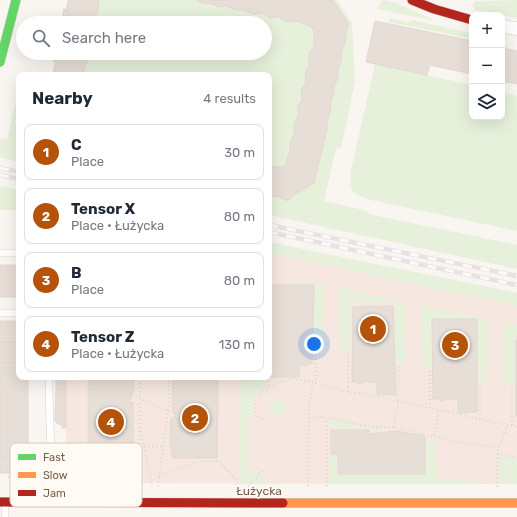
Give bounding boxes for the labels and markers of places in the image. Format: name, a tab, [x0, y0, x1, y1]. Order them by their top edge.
pin: 1	[360, 314, 386, 344]
pin: 3	[442, 330, 468, 360]
pin: 2	[182, 403, 208, 433]
pin: 4	[98, 407, 124, 437]

